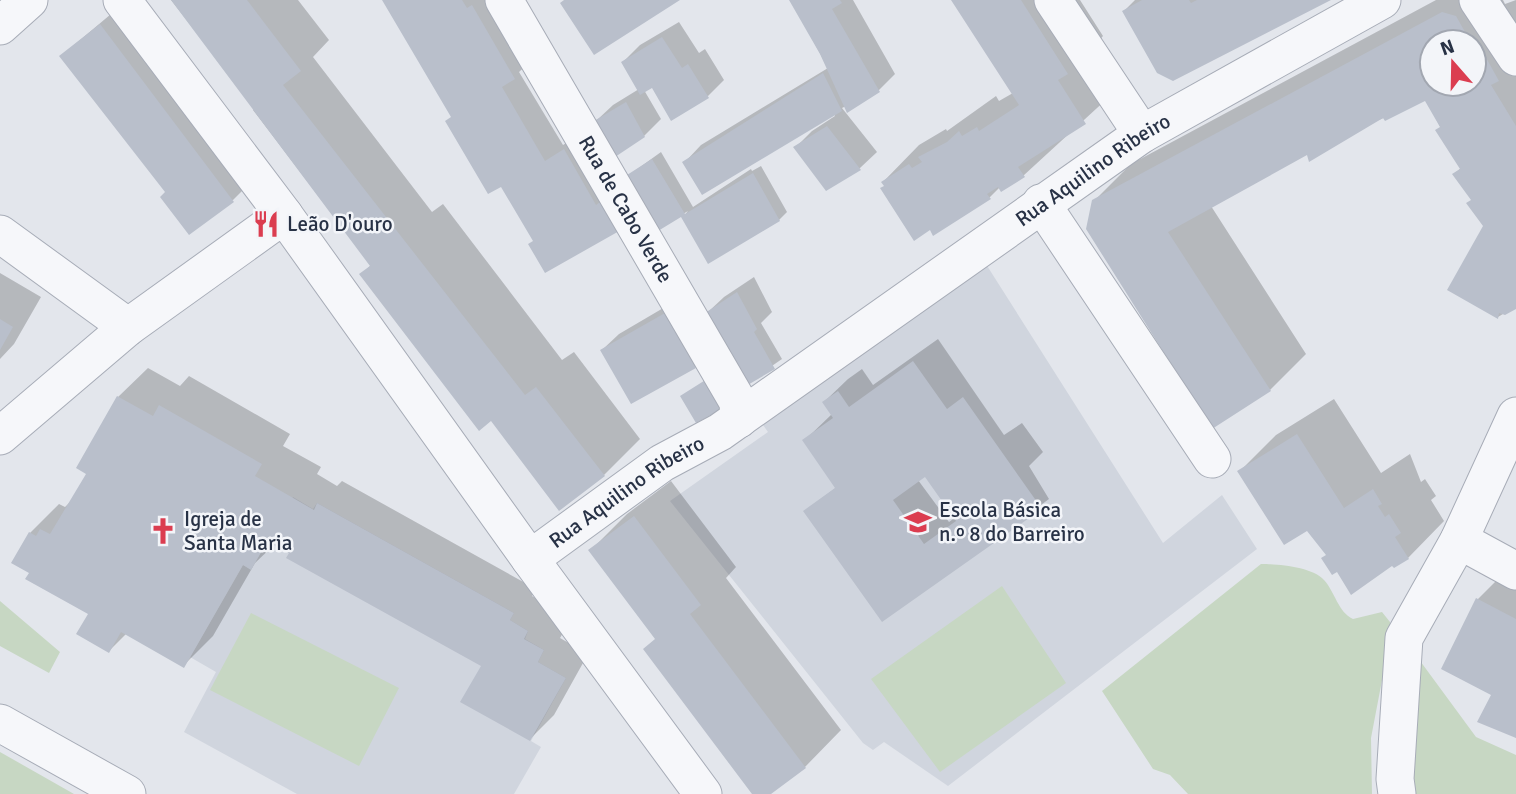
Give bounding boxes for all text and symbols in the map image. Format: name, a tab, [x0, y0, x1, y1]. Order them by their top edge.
north arrow	[1418, 28, 1488, 98]
text: N	[1437, 34, 1458, 62]
street label: Rua Aquilino Ribeiro	[1010, 108, 1175, 232]
street label: Rua de Cabo Verde	[573, 131, 679, 287]
restaurant icon: Leão D'ouro	[251, 209, 281, 239]
place label: Leão D'ouro	[287, 211, 393, 237]
street label: Rua Aquilino Ribeiro	[544, 430, 709, 554]
place label: Escola Básica n.º 8 do Barreiro	[939, 497, 1085, 547]
place label: Igreja de Santa Maria	[184, 506, 292, 556]
school or university icon: Escola Básica n.º 8 do Barreiro	[903, 507, 933, 537]
church icon: Igreja de Santa Maria	[148, 516, 178, 546]

